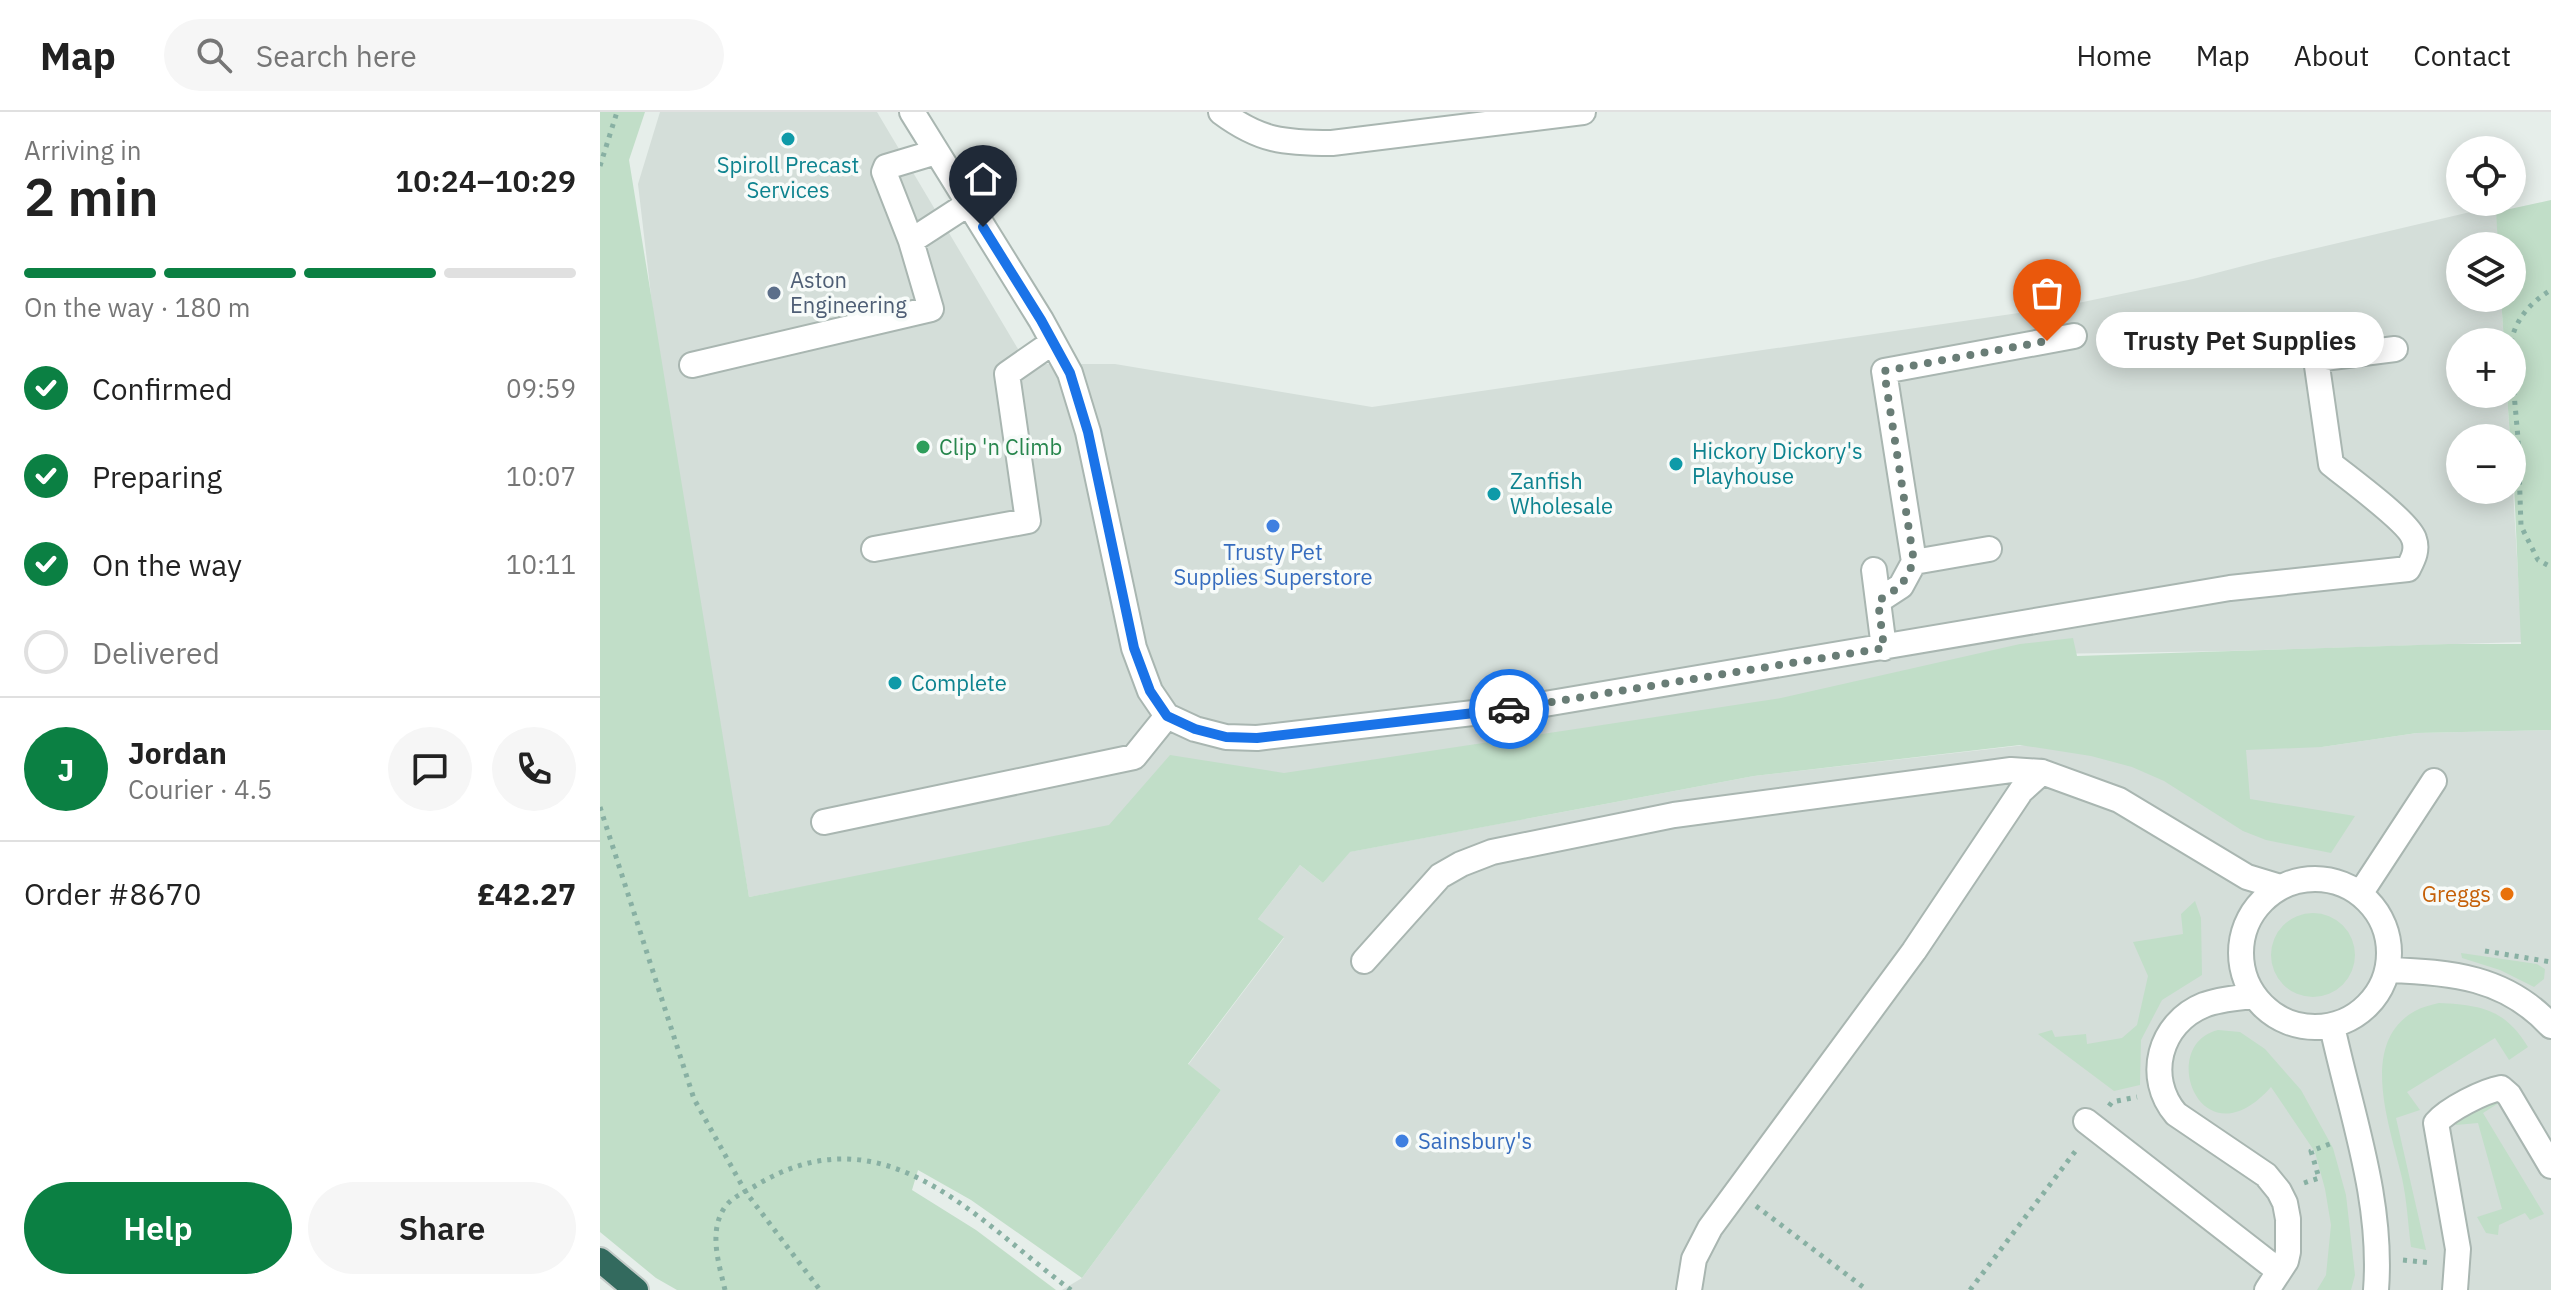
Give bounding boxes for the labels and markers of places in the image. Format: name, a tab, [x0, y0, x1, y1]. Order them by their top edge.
marker: Spiroll Precast Services	[779, 130, 797, 148]
pin	[949, 145, 1017, 227]
place label: Spiroll Precast Services	[717, 150, 859, 204]
pin	[2013, 259, 2081, 341]
place label: Aston Engineering	[790, 265, 907, 319]
marker: Aston Engineering	[765, 284, 783, 302]
callout: Trusty Pet Supplies	[2095, 313, 2383, 369]
place label: Clip 'n Climb	[939, 432, 1062, 461]
place label: Hickory Dickory's Playhouse	[1692, 436, 1863, 490]
marker: Clip 'n Climb	[914, 438, 932, 456]
marker: Hickory Dickory's Playhouse	[1667, 455, 1685, 473]
place label: Zanfish Wholesale	[1510, 466, 1613, 520]
marker: Zanfish Wholesale	[1485, 485, 1503, 503]
marker: Trusty Pet Supplies Superstore	[1264, 517, 1282, 535]
place label: Trusty Pet Supplies Superstore	[1173, 537, 1373, 591]
place label: Complete	[911, 668, 1007, 697]
marker: Complete	[886, 674, 904, 692]
place label: Greggs	[2422, 879, 2491, 908]
marker: Greggs	[2498, 885, 2516, 903]
place label: Sainsbury's	[1418, 1126, 1532, 1155]
marker: Sainsbury's	[1393, 1132, 1411, 1150]

